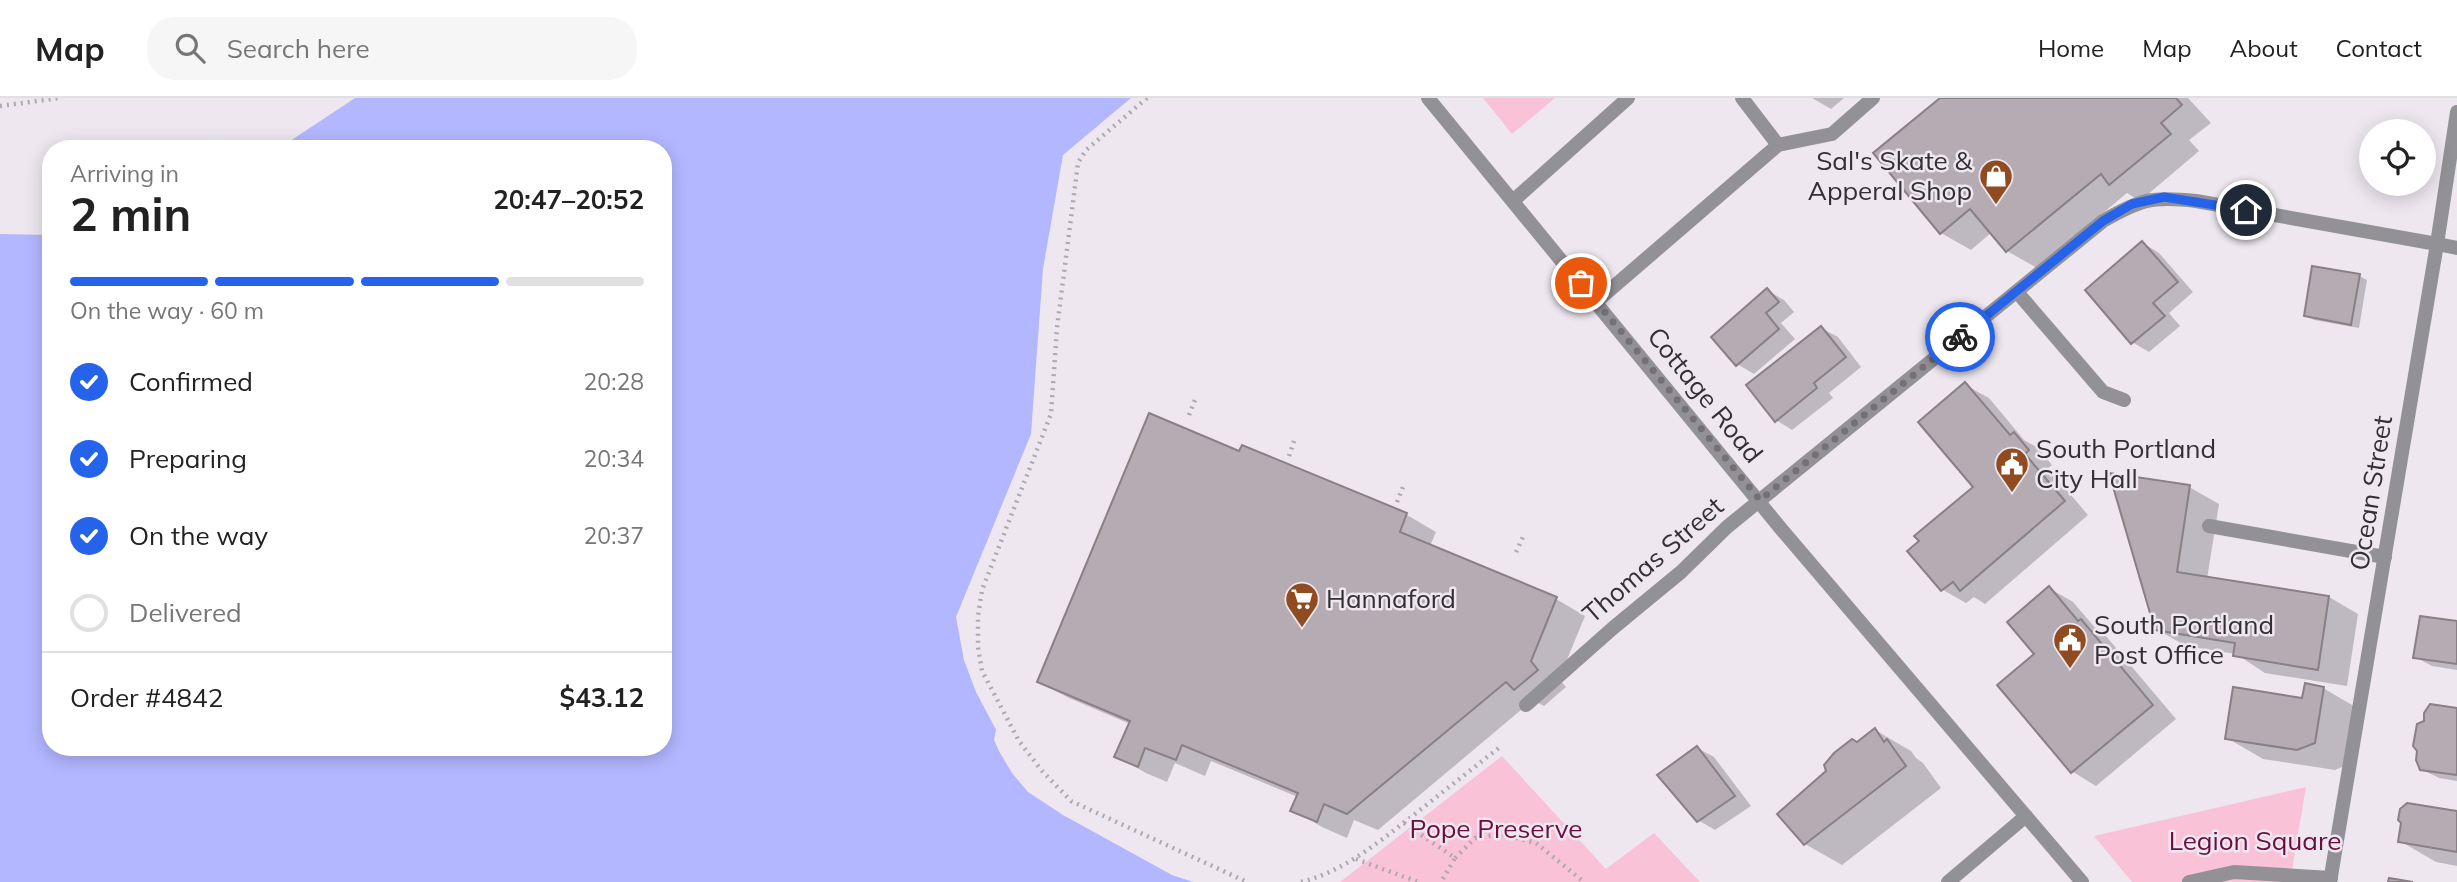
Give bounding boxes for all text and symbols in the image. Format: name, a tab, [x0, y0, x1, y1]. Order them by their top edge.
search box	[147, 17, 637, 80]
text: Map	[35, 28, 105, 69]
icon: search	[171, 29, 209, 67]
text: Search here	[227, 32, 370, 65]
text: Home	[2038, 33, 2104, 63]
text: Map	[2142, 33, 2192, 63]
text: About	[2230, 33, 2298, 63]
text: Contact	[2336, 33, 2422, 63]
map controls	[2359, 119, 2436, 196]
button: locate	[2359, 119, 2436, 196]
place label: Sal's Skate & Apperal Shop	[1808, 144, 1973, 207]
shop icon: Sal's Skate & Apperal Shop	[1977, 157, 2015, 206]
text: Arriving in	[70, 159, 179, 188]
pin	[2216, 180, 2276, 240]
text: 20:47–20:52	[493, 183, 644, 216]
text: 2 min	[70, 185, 191, 243]
icon: home	[2227, 191, 2265, 229]
pin	[1551, 253, 1611, 313]
icon: bag	[1562, 264, 1600, 302]
text: On the way · 60 m	[70, 296, 264, 325]
courier	[1925, 302, 1995, 372]
icon: bike	[1941, 318, 1979, 356]
street label: Cottage Road	[1641, 320, 1770, 469]
icon: check	[70, 363, 108, 401]
text: Confirmed	[129, 365, 253, 398]
text: 20:28	[584, 367, 644, 396]
street label: Ocean Street	[2342, 413, 2399, 573]
place label: South Portland City Hall	[2036, 432, 2216, 495]
icon: check	[70, 440, 108, 478]
text: Preparing	[129, 442, 247, 475]
text: 20:34	[584, 444, 644, 473]
public building icon: South Portland City Hall	[1993, 445, 2031, 494]
street label: Thomas Street	[1576, 490, 1730, 630]
icon: check	[70, 517, 108, 555]
text: On the way	[129, 519, 268, 552]
text: 20:37	[584, 521, 644, 550]
supermarket icon: Hannaford	[1283, 580, 1321, 629]
place label: Hannaford	[1326, 582, 1456, 615]
text: Delivered	[129, 596, 242, 629]
place label: South Portland Post Office	[2094, 608, 2274, 671]
public building icon: South Portland Post Office	[2051, 621, 2089, 670]
text: Order #4842	[70, 681, 223, 714]
text: $43.12	[560, 681, 644, 714]
park label: Pope Preserve	[1410, 812, 1582, 845]
park label: Legion Square	[2169, 824, 2341, 857]

